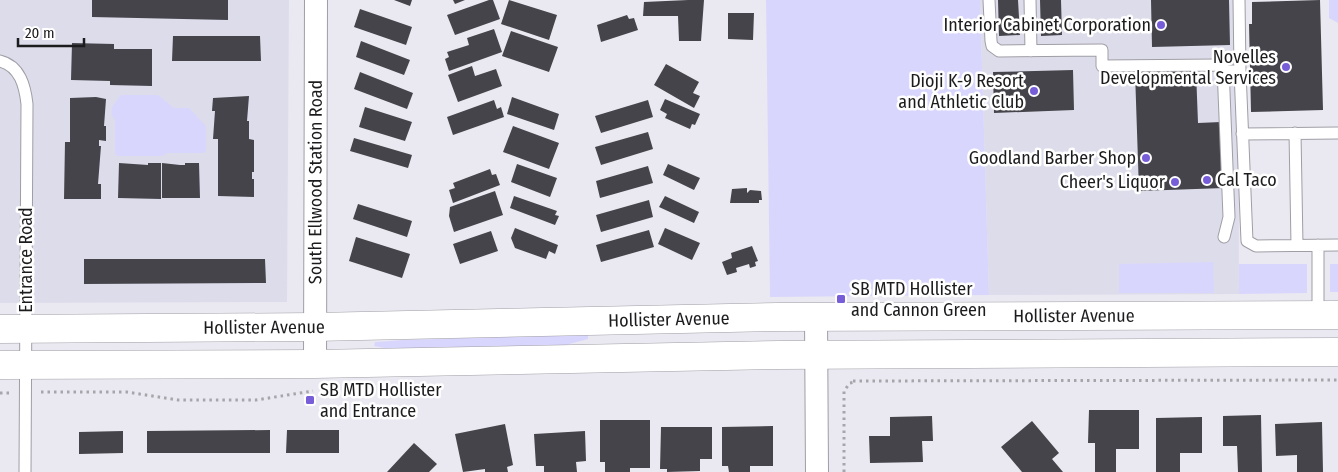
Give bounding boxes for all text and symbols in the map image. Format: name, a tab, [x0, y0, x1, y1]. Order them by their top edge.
place label: Interior Cabinet Corporation	[944, 14, 1151, 36]
scale bar	[18, 15, 84, 47]
marker: Interior Cabinet Corporation	[1155, 19, 1167, 31]
text: 20 m	[25, 24, 55, 42]
place label: Novelles Developmental Services	[1100, 46, 1276, 89]
marker: Novelles Developmental Services	[1280, 61, 1292, 73]
place label: Dioji K-9 Resort and Athletic Club	[898, 70, 1024, 113]
street label: South Ellwood Station Road	[304, 80, 327, 284]
marker: Dioji K-9 Resort and Athletic Club	[1028, 85, 1040, 97]
place label: Goodland Barber Shop	[969, 147, 1136, 169]
marker: Goodland Barber Shop	[1140, 152, 1152, 164]
place label: Cal Taco	[1217, 169, 1277, 191]
place label: Cheer's Liquor	[1060, 171, 1166, 193]
marker: Cal Taco	[1201, 174, 1213, 186]
marker: Cheer's Liquor	[1169, 176, 1181, 188]
street label: Entrance Road	[15, 207, 37, 313]
place label: SB MTD Hollister and Cannon Green	[851, 278, 987, 321]
marker: SB MTD Hollister and Cannon Green	[835, 293, 847, 305]
street label: Hollister Avenue	[1013, 305, 1135, 327]
street label: Hollister Avenue	[608, 307, 730, 332]
street label: Hollister Avenue	[203, 316, 325, 339]
place label: SB MTD Hollister and Entrance	[320, 379, 442, 422]
marker: SB MTD Hollister and Entrance	[304, 394, 316, 406]

